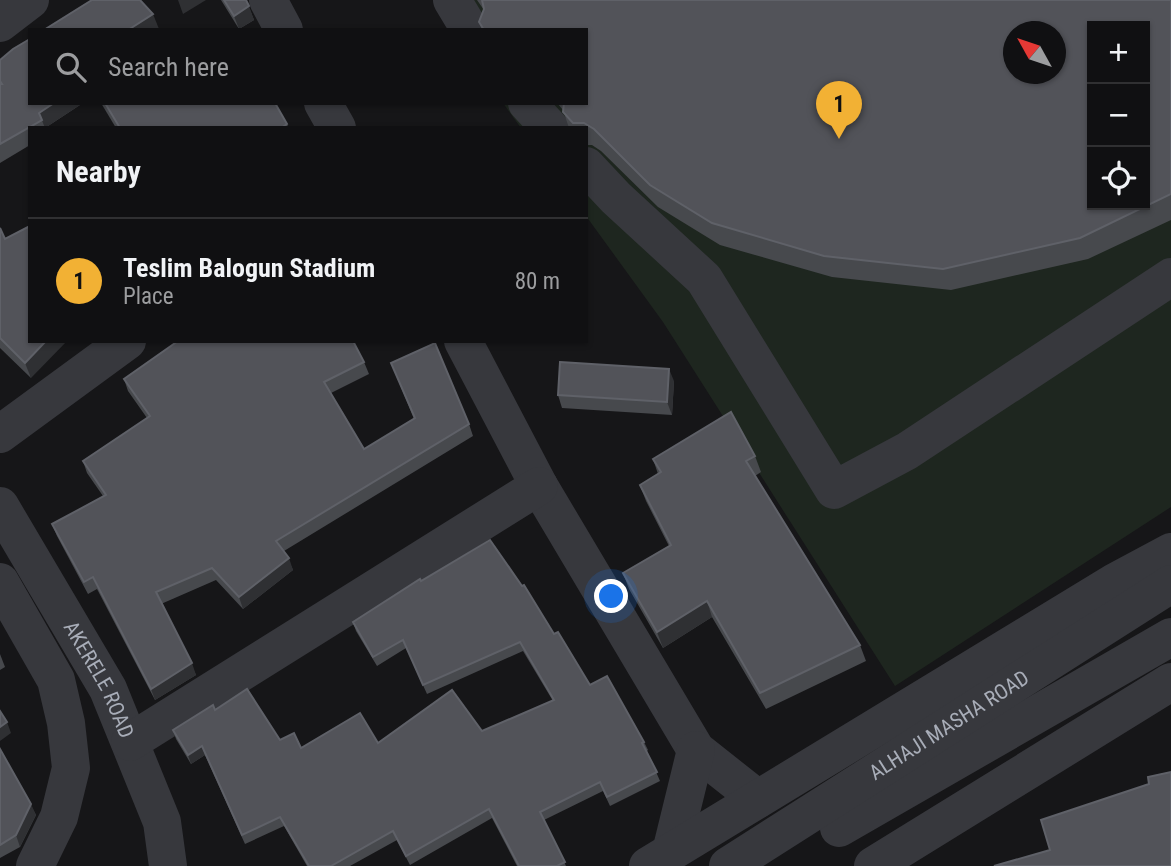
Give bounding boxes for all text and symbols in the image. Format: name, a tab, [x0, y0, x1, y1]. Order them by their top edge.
north arrow	[1003, 21, 1066, 84]
map controls	[1087, 21, 1150, 210]
button: +	[1087, 21, 1150, 84]
search box	[28, 28, 588, 105]
icon: search	[52, 48, 90, 86]
text: Search here	[108, 52, 229, 82]
pin: 1	[816, 81, 862, 139]
button: −	[1087, 84, 1150, 147]
button: locate	[1087, 147, 1150, 210]
text: Nearby	[56, 154, 141, 189]
text: Teslim Balogun Stadium	[123, 253, 375, 283]
text: 1	[73, 268, 85, 295]
text: 80 m	[515, 268, 560, 295]
text: Place	[123, 283, 173, 310]
your location	[594, 579, 628, 613]
street label: AKERELE ROAD	[59, 617, 139, 742]
street label: ALHAJI MASHA ROAD	[865, 666, 1033, 785]

